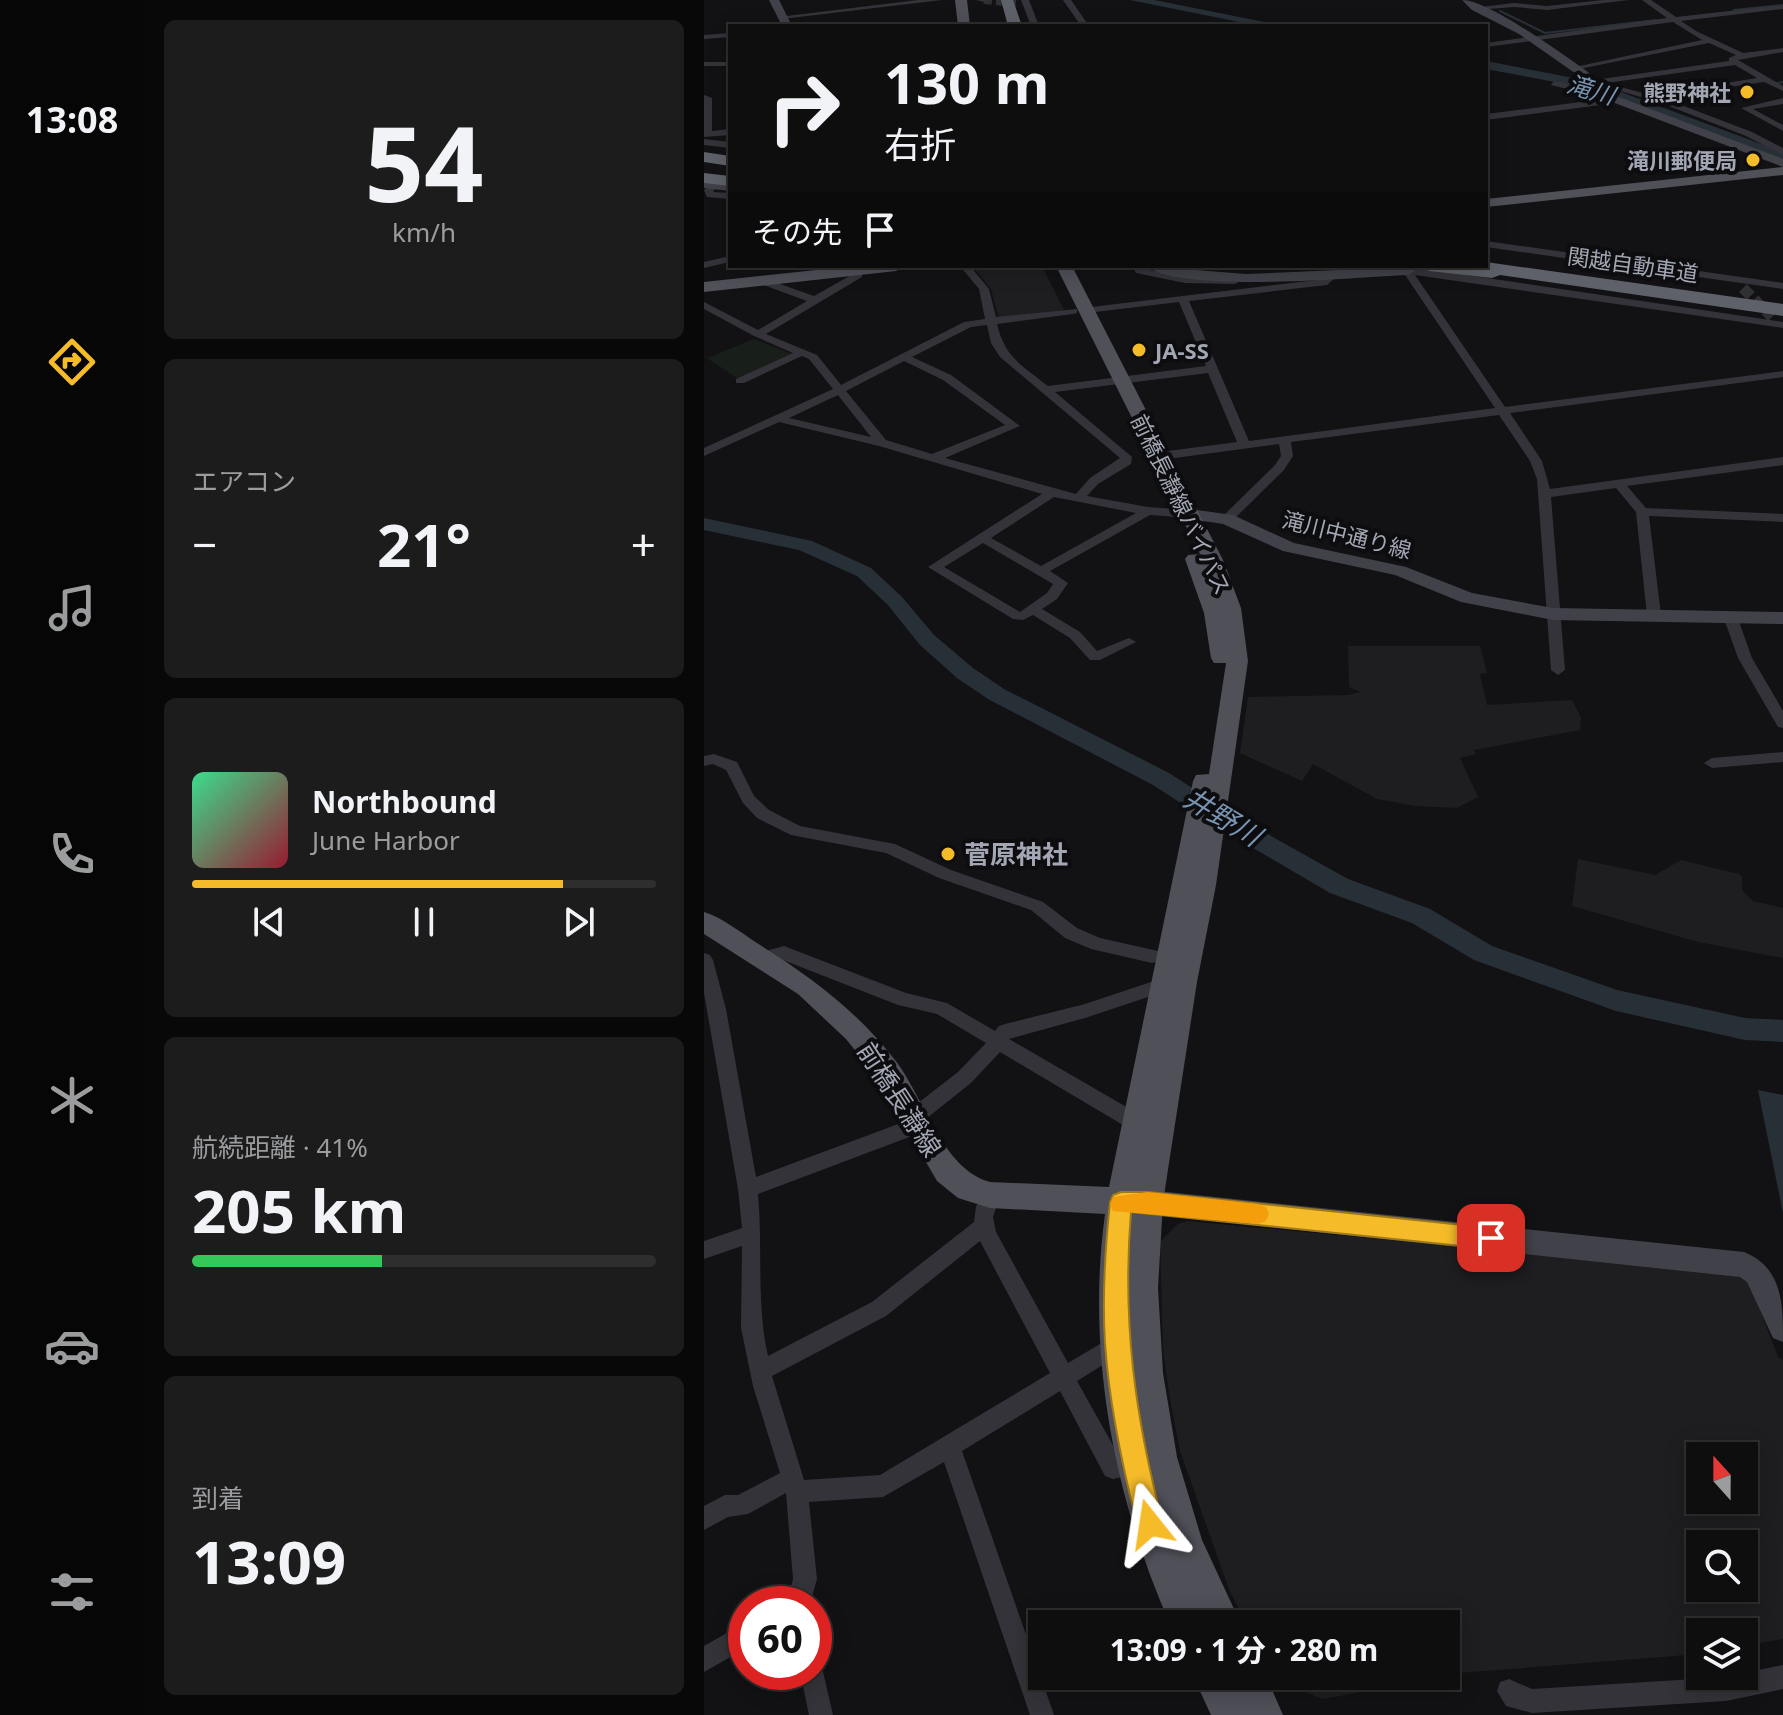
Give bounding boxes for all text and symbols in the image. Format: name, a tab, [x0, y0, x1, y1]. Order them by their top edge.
text: 130 m	[884, 44, 1049, 120]
icon: right	[752, 56, 856, 160]
water label: 滝川	[1563, 67, 1622, 112]
place label: 熊野神社	[1643, 77, 1731, 107]
marker: 熊野神社	[1738, 83, 1756, 101]
text: 54	[365, 91, 483, 232]
text: 13:08	[26, 95, 118, 144]
text: 右折	[884, 120, 956, 169]
place label: 滝川郵便局	[1627, 145, 1737, 175]
marker: 滝川郵便局	[1744, 151, 1762, 169]
icon: arrive	[858, 208, 902, 252]
text: その先	[752, 211, 842, 252]
text: km/h	[392, 214, 456, 250]
street label: 関越自動車道	[1566, 240, 1700, 288]
icon: directions	[44, 334, 100, 390]
place label: JA-SS	[1153, 335, 1209, 365]
marker: JA-SS	[1130, 341, 1148, 359]
street label: 前橋長瀞線バイパス	[1125, 409, 1239, 599]
text: エアコン	[192, 463, 296, 499]
text: 21°	[377, 503, 471, 585]
street label: 滝川中通り線	[1279, 503, 1415, 565]
text: −	[192, 514, 217, 574]
text: +	[631, 514, 656, 574]
icon: music	[44, 580, 100, 636]
water label: 井野川	[1177, 778, 1271, 855]
text: Northbound	[312, 781, 497, 822]
text: June Harbor	[312, 822, 460, 858]
icon: phone	[44, 826, 100, 882]
place label: 菅原神社	[964, 836, 1068, 872]
marker: 菅原神社	[939, 845, 957, 863]
icon: previous	[247, 900, 291, 944]
icon: pause	[402, 900, 446, 944]
icon: next	[557, 900, 601, 944]
street label: 前橋長瀞線	[849, 1035, 951, 1163]
icon: climate	[44, 1072, 100, 1128]
text: 航続距離 · 41%	[192, 1129, 368, 1165]
text: 205 km	[192, 1169, 406, 1251]
pin	[1457, 1204, 1525, 1272]
icon: arrive	[1469, 1216, 1513, 1260]
icon: car	[44, 1318, 100, 1374]
north arrow	[1686, 1442, 1758, 1514]
map controls	[1686, 1442, 1758, 1690]
text: 到着	[192, 1480, 244, 1516]
position arrow	[1108, 1482, 1192, 1566]
text: 13:09	[192, 1520, 346, 1602]
button: search	[1686, 1530, 1758, 1602]
icon: filters	[44, 1564, 100, 1620]
speed limit sign: 60	[728, 1586, 832, 1690]
button: layers	[1686, 1618, 1758, 1690]
text: 13:09 · 1 分 · 280 m	[1110, 1629, 1378, 1670]

